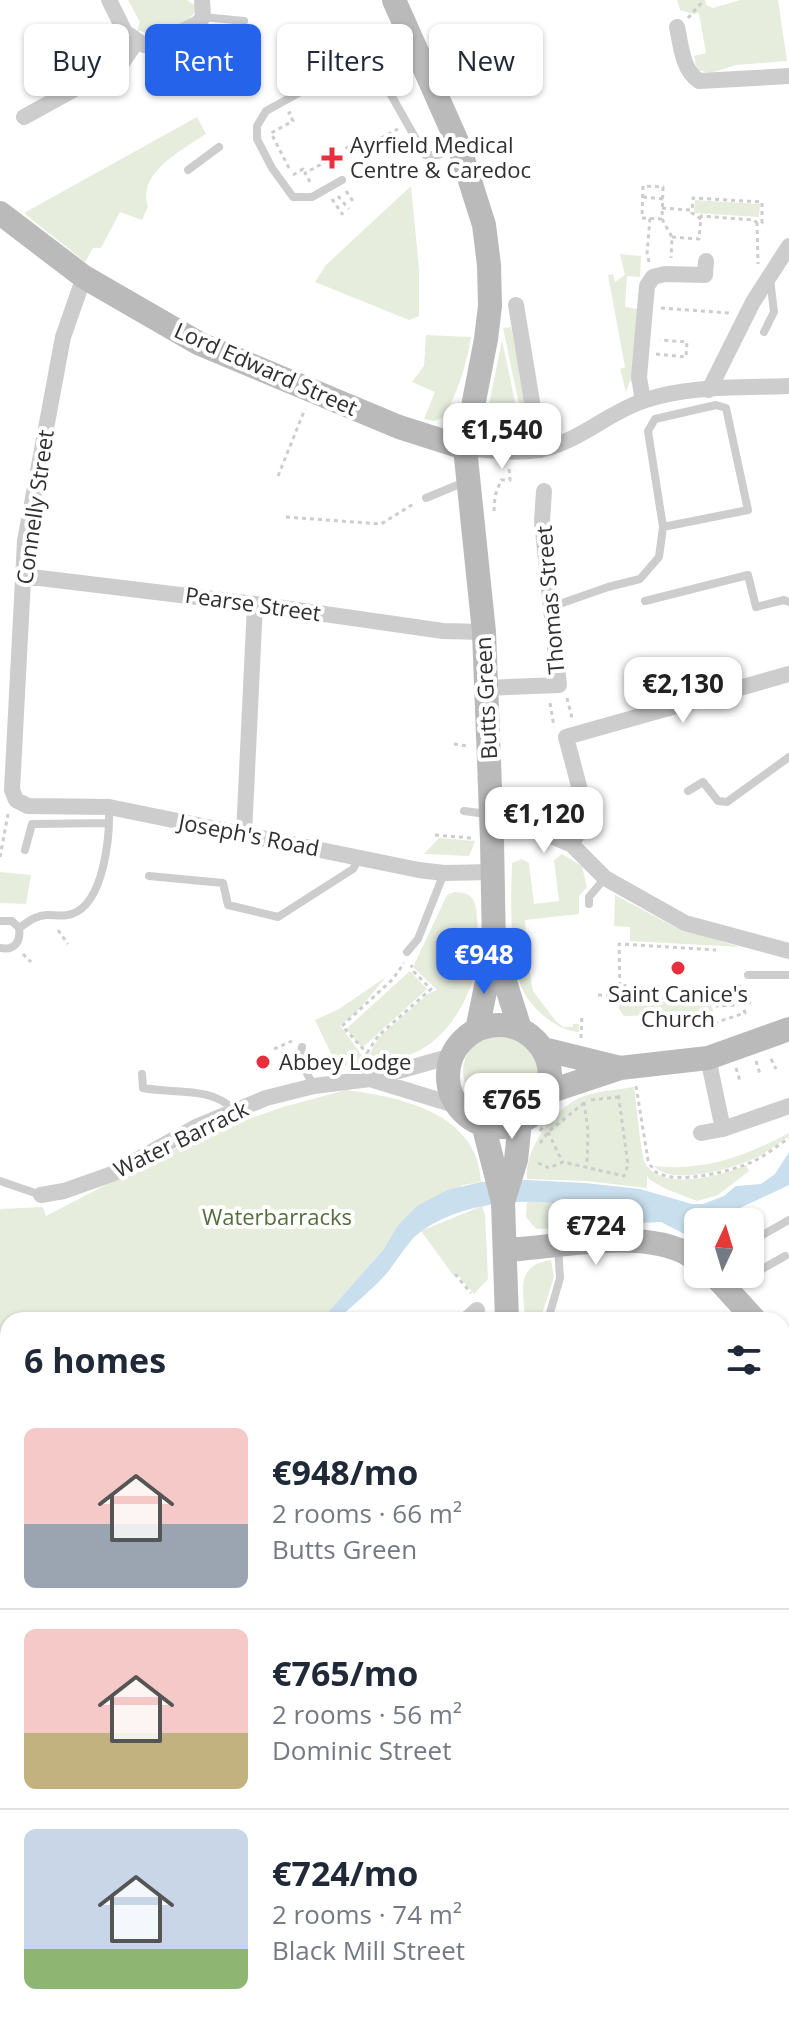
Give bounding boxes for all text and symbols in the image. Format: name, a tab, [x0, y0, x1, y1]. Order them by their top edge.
chip: Buy	[24, 24, 129, 96]
chip: Rent	[145, 24, 261, 96]
chip: Filters	[277, 24, 413, 96]
chip: New	[429, 24, 543, 96]
place label: Ayrfield Medical Centre & Caredoc	[350, 129, 531, 184]
marker: Ayrfield Medical Centre & Caredoc	[321, 147, 343, 169]
street label: Lord Edward Street	[170, 314, 363, 422]
pin: €1,540	[437, 403, 567, 471]
text: €1,540	[461, 411, 543, 447]
street label: Connelly Street	[8, 428, 60, 586]
street label: Thomas Street	[528, 524, 570, 676]
street label: Pearse Street	[183, 579, 323, 627]
street label: Butts Green	[467, 636, 503, 760]
pin: €2,130	[618, 657, 748, 725]
text: €2,130	[642, 665, 724, 701]
pin: €1,120	[479, 787, 609, 855]
text: €1,120	[503, 795, 585, 831]
street label: Joseph's Road	[174, 805, 322, 862]
pin: €948	[437, 928, 531, 996]
text: €948	[454, 936, 514, 972]
marker: Saint Canice's Church	[669, 959, 687, 977]
place label: Saint Canice's Church	[608, 978, 748, 1033]
place label: Abbey Lodge	[279, 1046, 411, 1076]
marker: Abbey Lodge	[254, 1053, 272, 1071]
pin: €765	[465, 1073, 559, 1141]
text: €765	[482, 1081, 542, 1117]
street label: Water Barrack	[108, 1092, 253, 1184]
pin: €724	[549, 1199, 643, 1267]
park label: Waterbarracks	[202, 1201, 352, 1231]
text: €724	[566, 1207, 626, 1243]
north arrow	[684, 1208, 764, 1288]
map controls	[684, 1208, 764, 1288]
text: 6 homes	[24, 1337, 166, 1383]
icon: filters	[722, 1338, 766, 1382]
text: €948/mo	[272, 1449, 418, 1495]
icon: home	[88, 1460, 184, 1556]
text: 2 rooms · 66 m²	[272, 1495, 462, 1531]
text: Butts Green	[272, 1531, 417, 1567]
text: €765/mo	[272, 1650, 418, 1696]
icon: home	[88, 1661, 184, 1757]
text: 2 rooms · 56 m²	[272, 1696, 462, 1732]
text: Dominic Street	[272, 1732, 451, 1768]
text: €724/mo	[272, 1850, 418, 1896]
icon: home	[88, 1861, 184, 1957]
text: 2 rooms · 74 m²	[272, 1896, 462, 1932]
text: Black Mill Street	[272, 1932, 465, 1968]

